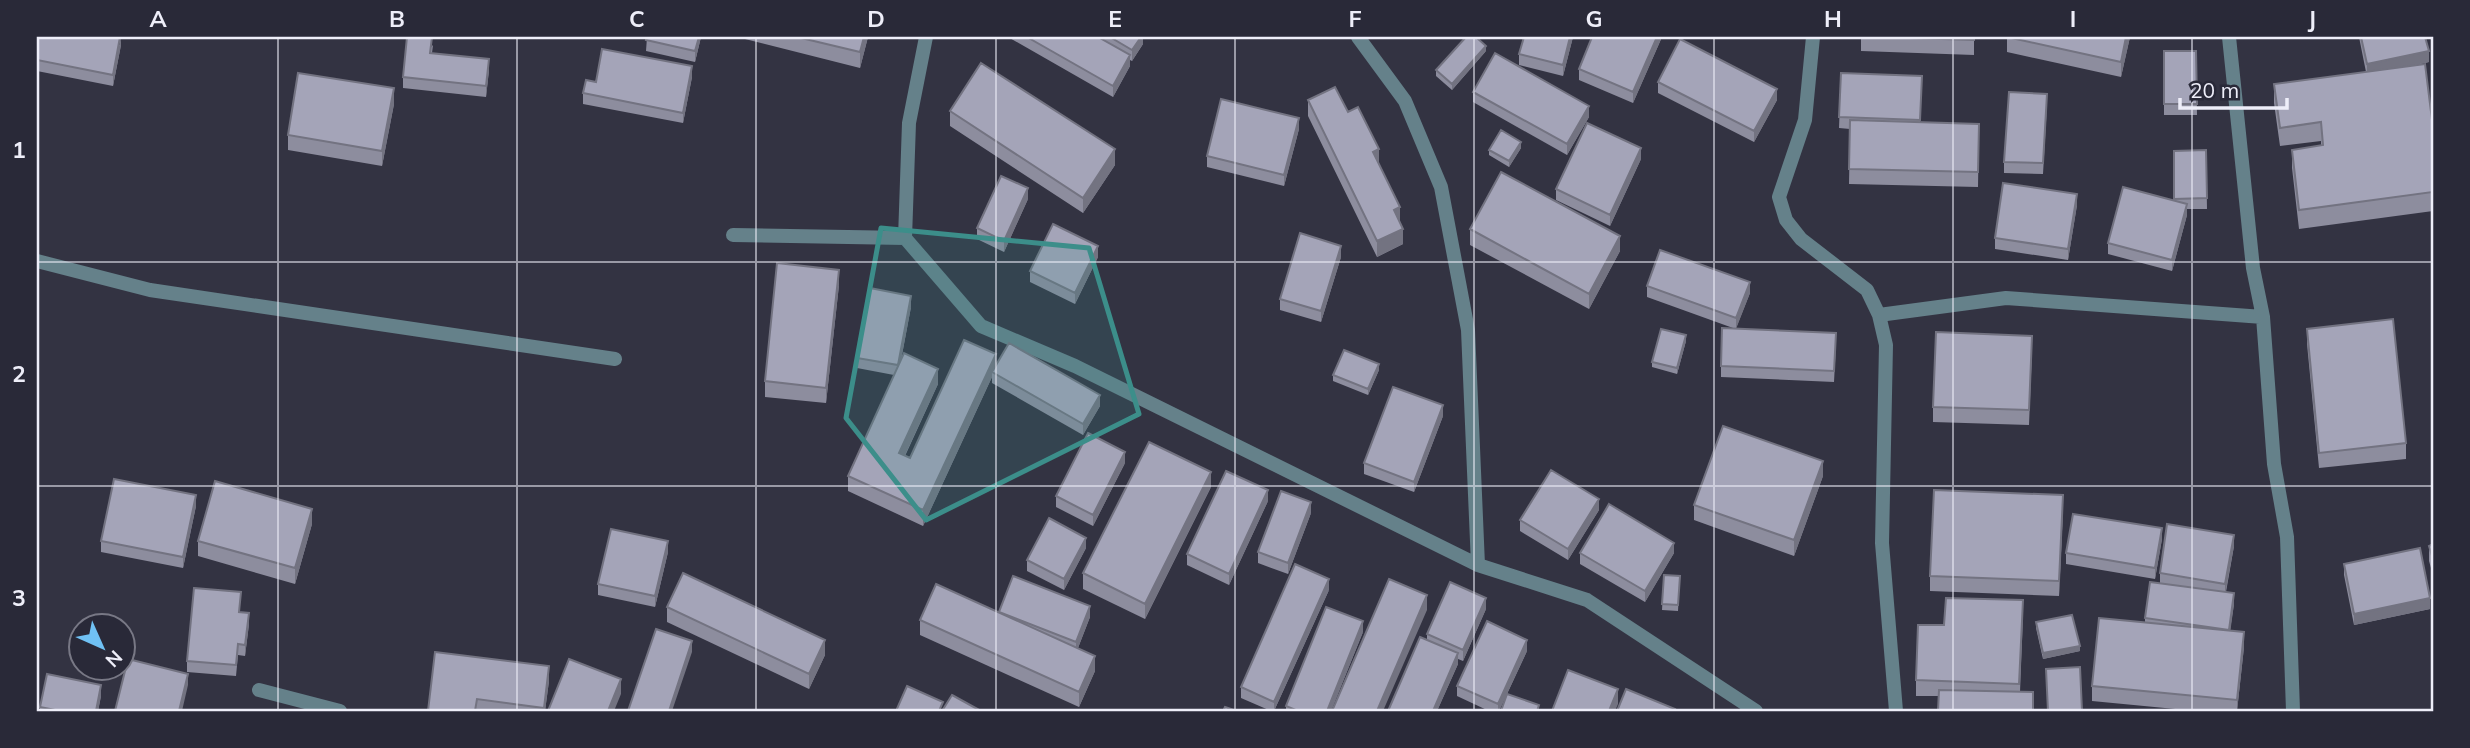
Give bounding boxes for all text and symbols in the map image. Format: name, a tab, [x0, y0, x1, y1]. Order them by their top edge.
text: A	[149, 4, 167, 33]
text: B	[389, 4, 405, 33]
text: C	[629, 4, 645, 33]
text: D	[867, 4, 885, 33]
text: E	[1108, 4, 1122, 33]
text: F	[1348, 4, 1362, 33]
text: G	[1585, 4, 1603, 33]
text: H	[1824, 4, 1842, 33]
text: I	[2070, 4, 2076, 33]
text: J	[2308, 4, 2316, 33]
scale bar	[2180, 66, 2286, 110]
text: 20 m	[2190, 77, 2239, 103]
text: 1	[12, 135, 26, 164]
text: 2	[12, 359, 26, 388]
text: 3	[12, 583, 26, 612]
north arrow	[66, 612, 136, 682]
text: N	[100, 645, 128, 673]

